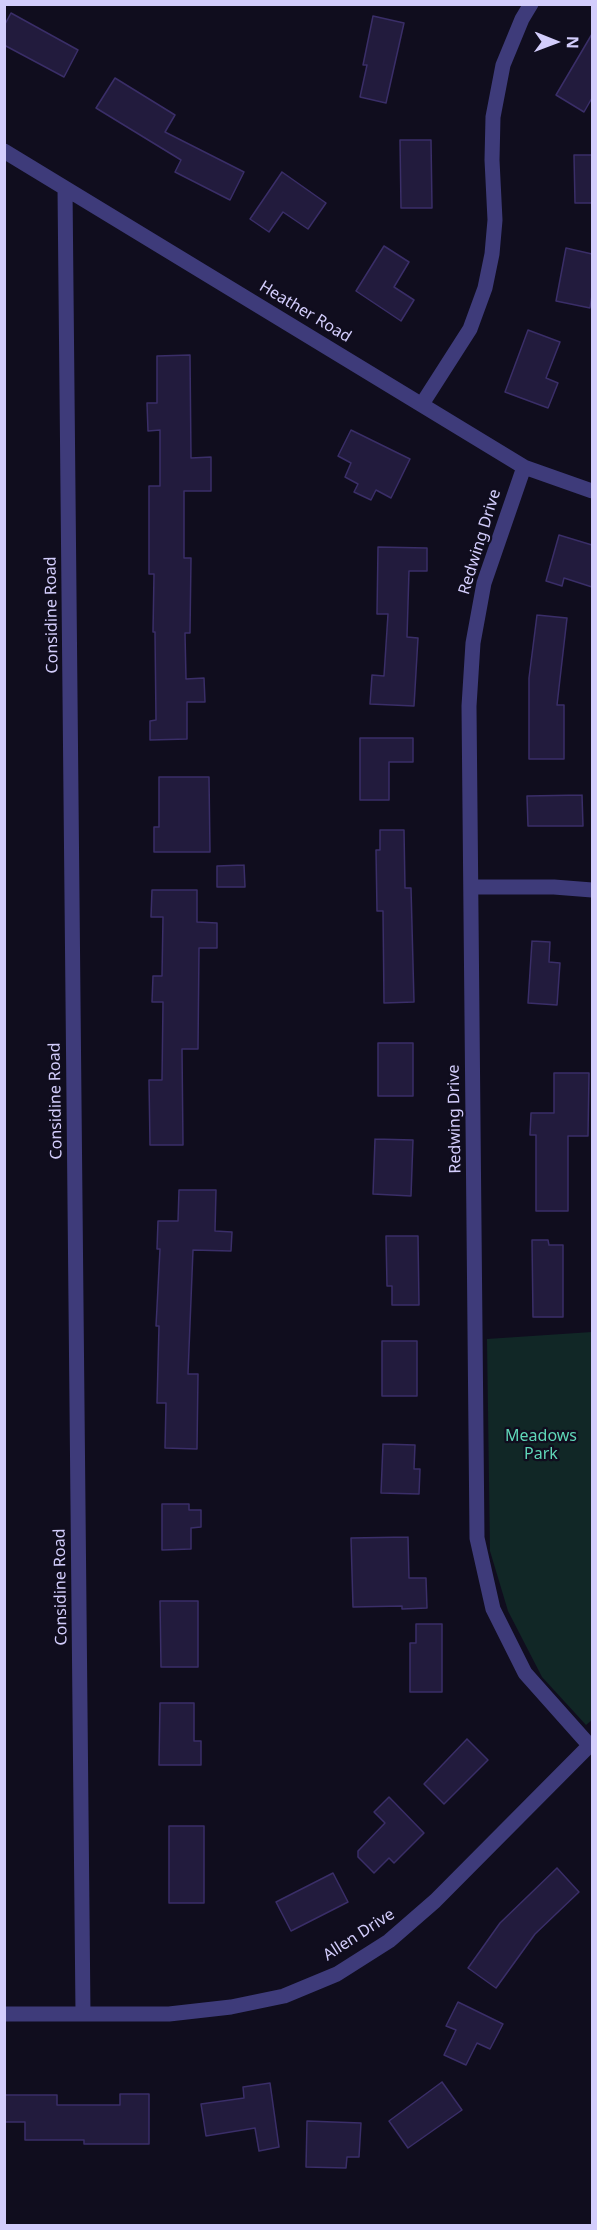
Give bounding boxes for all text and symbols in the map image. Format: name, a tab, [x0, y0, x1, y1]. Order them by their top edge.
north arrow	[525, 12, 585, 72]
text: N	[562, 36, 584, 49]
street label: Heather Road	[256, 277, 354, 347]
street label: Redwing Drive	[455, 487, 505, 597]
street label: Considine Road	[41, 556, 63, 674]
street label: Considine Road	[45, 1042, 67, 1160]
street label: Redwing Drive	[444, 1064, 466, 1174]
park label: Meadows Park	[505, 1426, 577, 1464]
street label: Considine Road	[50, 1528, 72, 1646]
street label: Allen Drive	[320, 1905, 398, 1965]

